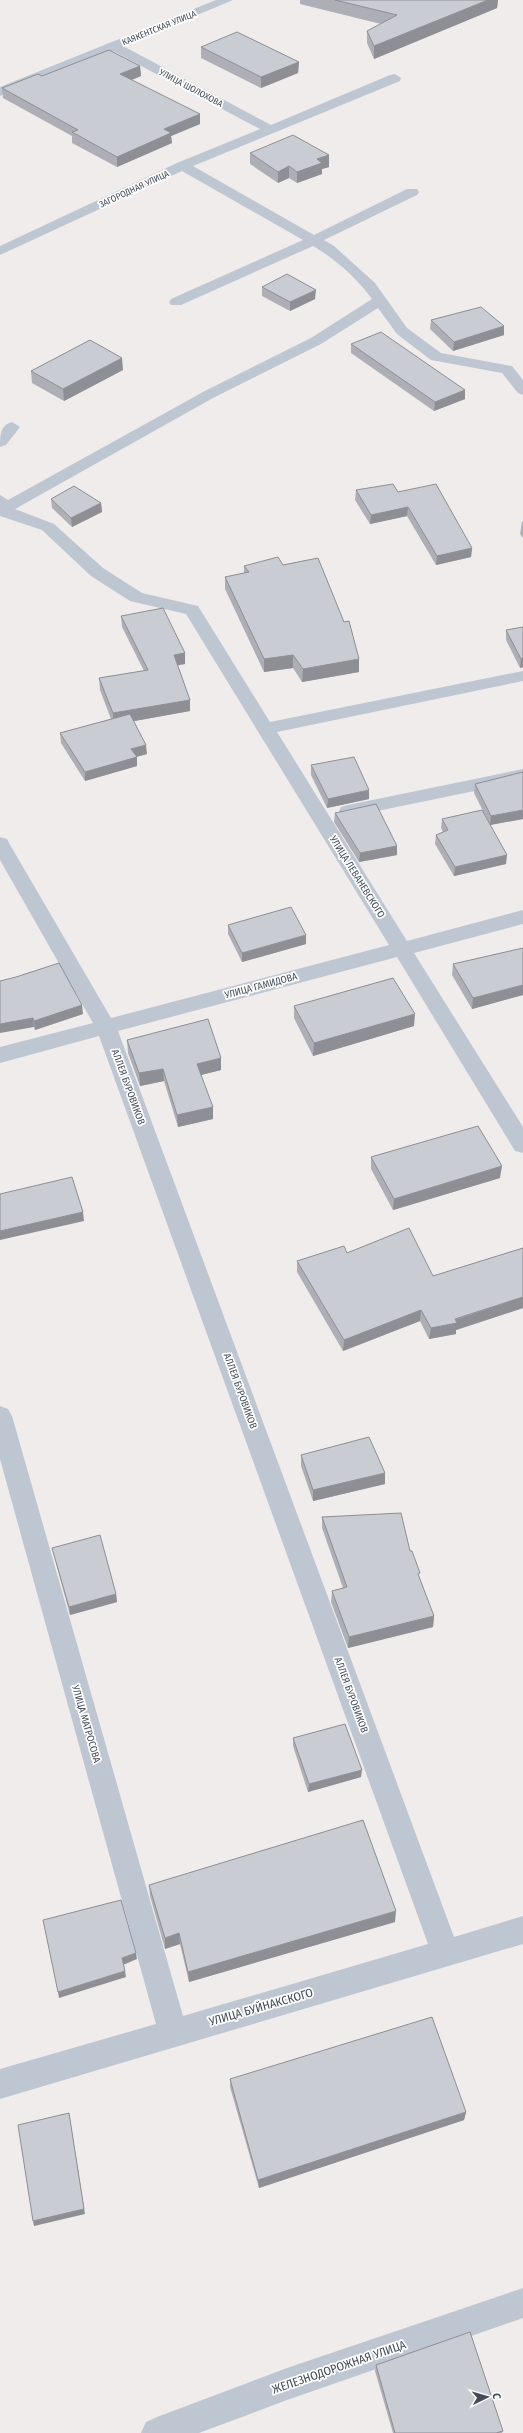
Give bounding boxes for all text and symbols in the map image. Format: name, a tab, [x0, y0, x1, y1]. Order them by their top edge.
street label: КАЯКЕНТСКАЯ УЛИЦА	[120, 8, 198, 47]
street label: УЛИЦА ШОЛОХОВА	[157, 67, 225, 109]
street label: ЗАГОРОДНАЯ УЛИЦА	[98, 168, 171, 210]
street label: УЛИЦА ЛЕВАНЕВСКОГО	[326, 833, 387, 920]
street label: УЛИЦА ГАМИДОВА	[222, 970, 299, 1002]
street label: АЛЛЕЯ БУРОВИКОВ	[109, 1048, 147, 1127]
street label: АЛЛЕЯ БУРОВИКОВ	[221, 1352, 259, 1431]
street label: АЛЛЕЯ БУРОВИКОВ	[332, 1656, 370, 1735]
street label: УЛИЦА МАТРОСОВА	[69, 1683, 103, 1765]
street label: УЛИЦА БУЙНАКСКОГО	[206, 1984, 315, 2029]
street label: ЖЕЛЕЗНОДОРОЖНАЯ УЛИЦА	[270, 2337, 408, 2397]
north arrow	[467, 2377, 507, 2417]
text: С	[490, 2393, 503, 2400]

